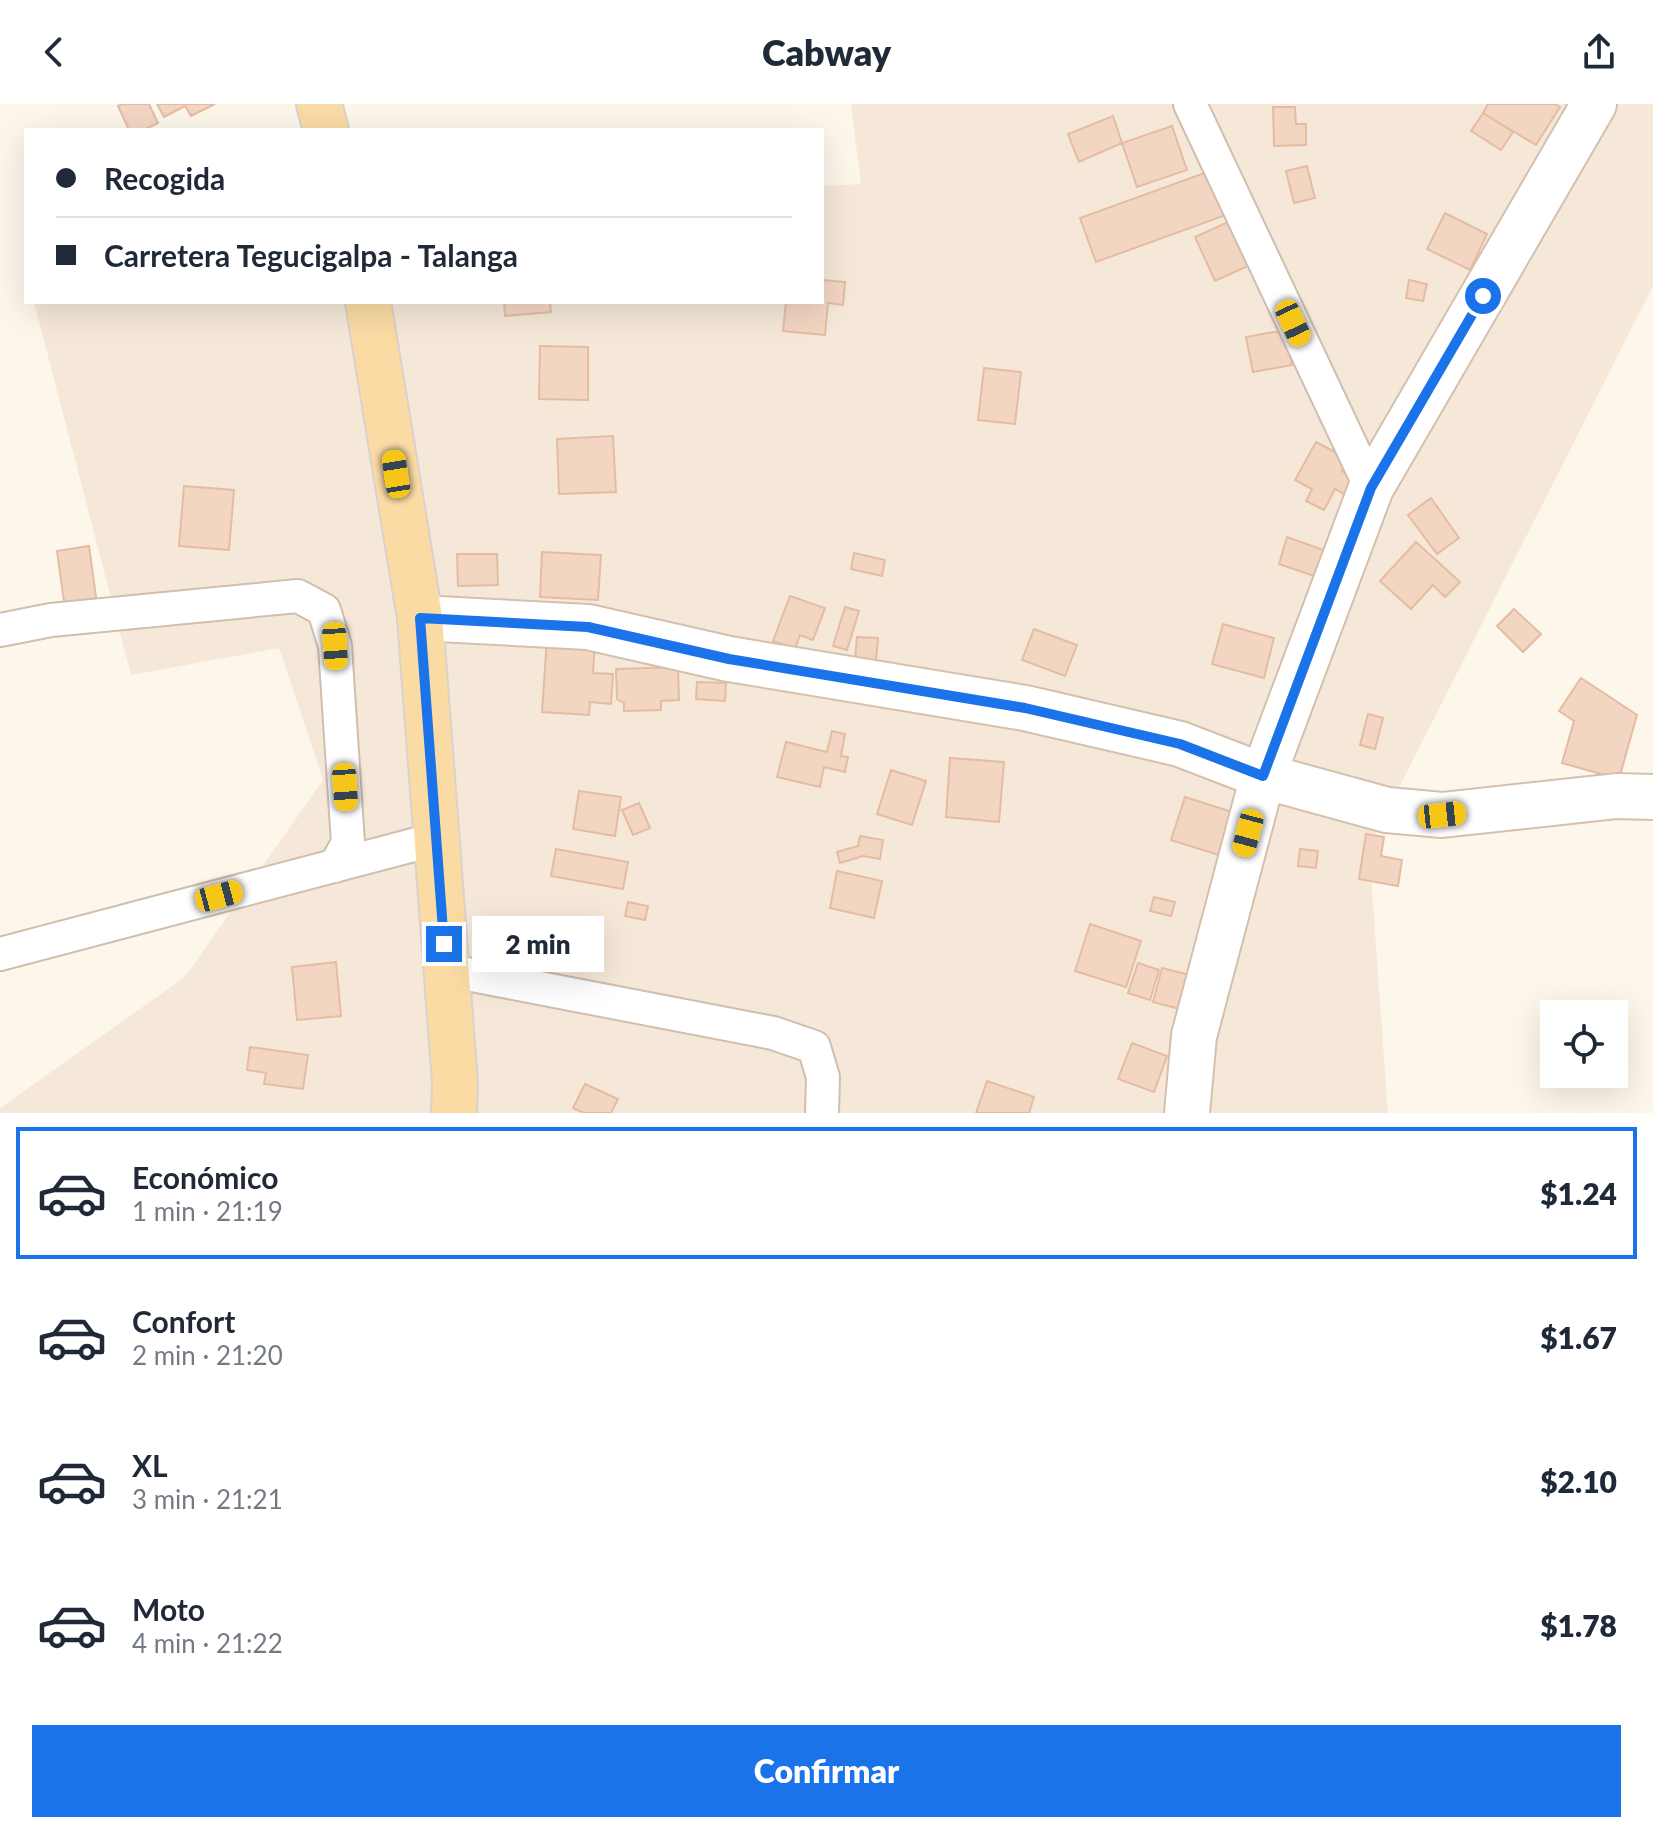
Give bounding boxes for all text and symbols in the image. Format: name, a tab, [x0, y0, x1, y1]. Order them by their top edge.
icon: back	[32, 30, 76, 74]
text: Cabway	[762, 30, 891, 74]
icon: share	[1577, 30, 1621, 74]
text: Recogida	[104, 160, 225, 196]
text: Carretera Tegucigalpa - Talanga	[104, 237, 518, 273]
route start	[1465, 278, 1501, 314]
car	[1272, 296, 1314, 350]
car	[380, 448, 412, 500]
car	[321, 621, 349, 671]
car	[331, 762, 359, 812]
car	[1417, 801, 1467, 829]
car	[1230, 807, 1266, 859]
car	[193, 878, 245, 914]
callout: 2 min	[472, 916, 604, 972]
route end	[426, 926, 462, 962]
text: 2 min	[506, 928, 570, 960]
map controls	[1540, 1000, 1628, 1088]
button: locate	[1540, 1000, 1628, 1088]
icon: car	[36, 1157, 108, 1229]
text: Económico	[132, 1159, 278, 1195]
text: $1.24	[1540, 1175, 1617, 1211]
text: 1 min · 21:19	[132, 1195, 283, 1227]
icon: car	[36, 1301, 108, 1373]
text: Confort	[132, 1303, 235, 1339]
text: $1.67	[1540, 1319, 1617, 1355]
text: 2 min · 21:20	[132, 1339, 283, 1371]
icon: car	[36, 1445, 108, 1517]
text: XL	[132, 1447, 168, 1483]
text: $2.10	[1540, 1463, 1617, 1499]
text: 3 min · 21:21	[132, 1483, 283, 1515]
icon: car	[36, 1589, 108, 1661]
text: Moto	[132, 1591, 205, 1627]
text: $1.78	[1540, 1607, 1617, 1643]
text: 4 min · 21:22	[132, 1627, 283, 1659]
button: Confirmar	[32, 1725, 1621, 1817]

